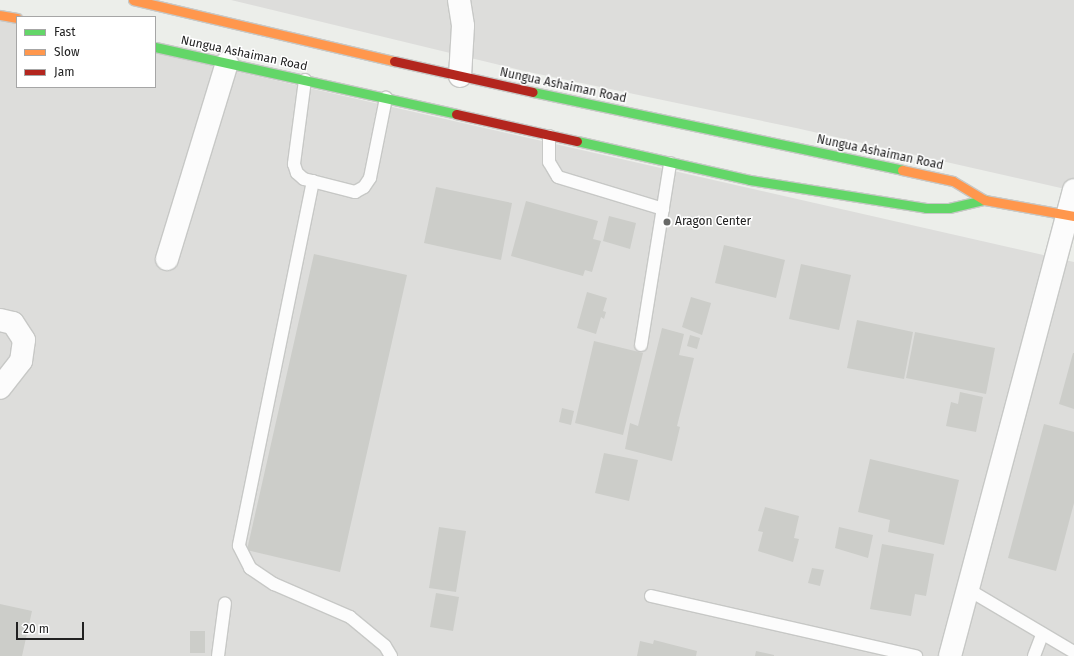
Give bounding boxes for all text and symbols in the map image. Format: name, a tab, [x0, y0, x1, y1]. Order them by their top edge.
legend	[16, 16, 156, 88]
text: Fast	[54, 25, 76, 39]
street label: Nungua Ashaiman Road	[179, 34, 309, 74]
text: Slow	[54, 45, 80, 59]
text: Jam	[54, 65, 74, 79]
street label: Nungua Ashaiman Road	[498, 66, 628, 106]
street label: Nungua Ashaiman Road	[815, 133, 945, 173]
place label: Aragon Center	[675, 215, 751, 229]
marker: Aragon Center	[662, 217, 672, 227]
scale bar	[18, 614, 86, 640]
text: 20 m	[23, 622, 49, 636]

